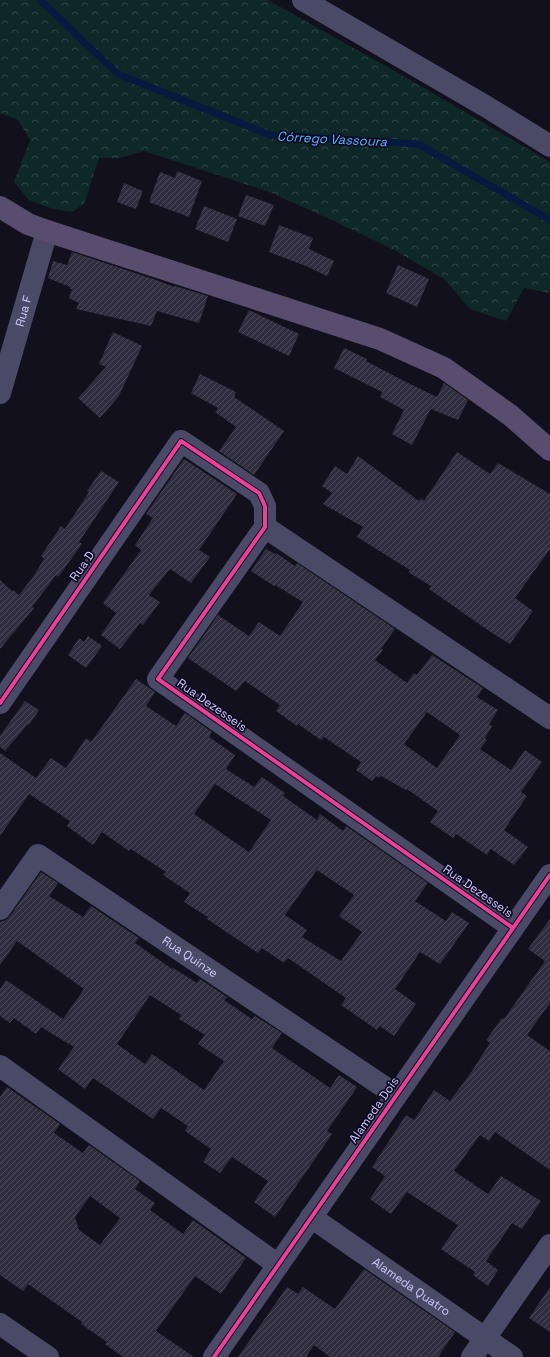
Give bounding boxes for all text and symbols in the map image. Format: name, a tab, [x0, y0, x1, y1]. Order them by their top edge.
water label: Córrego Vassoura	[277, 128, 388, 150]
street label: Rua F	[12, 294, 36, 329]
street label: Rua D	[66, 548, 98, 584]
street label: Rua Dezesseis	[174, 675, 250, 735]
street label: Rua Dezesseis	[440, 861, 516, 921]
street label: Rua Quinze	[159, 932, 221, 981]
street label: Alameda Dois	[345, 1074, 403, 1146]
street label: Alameda Quatro	[369, 1254, 453, 1320]

